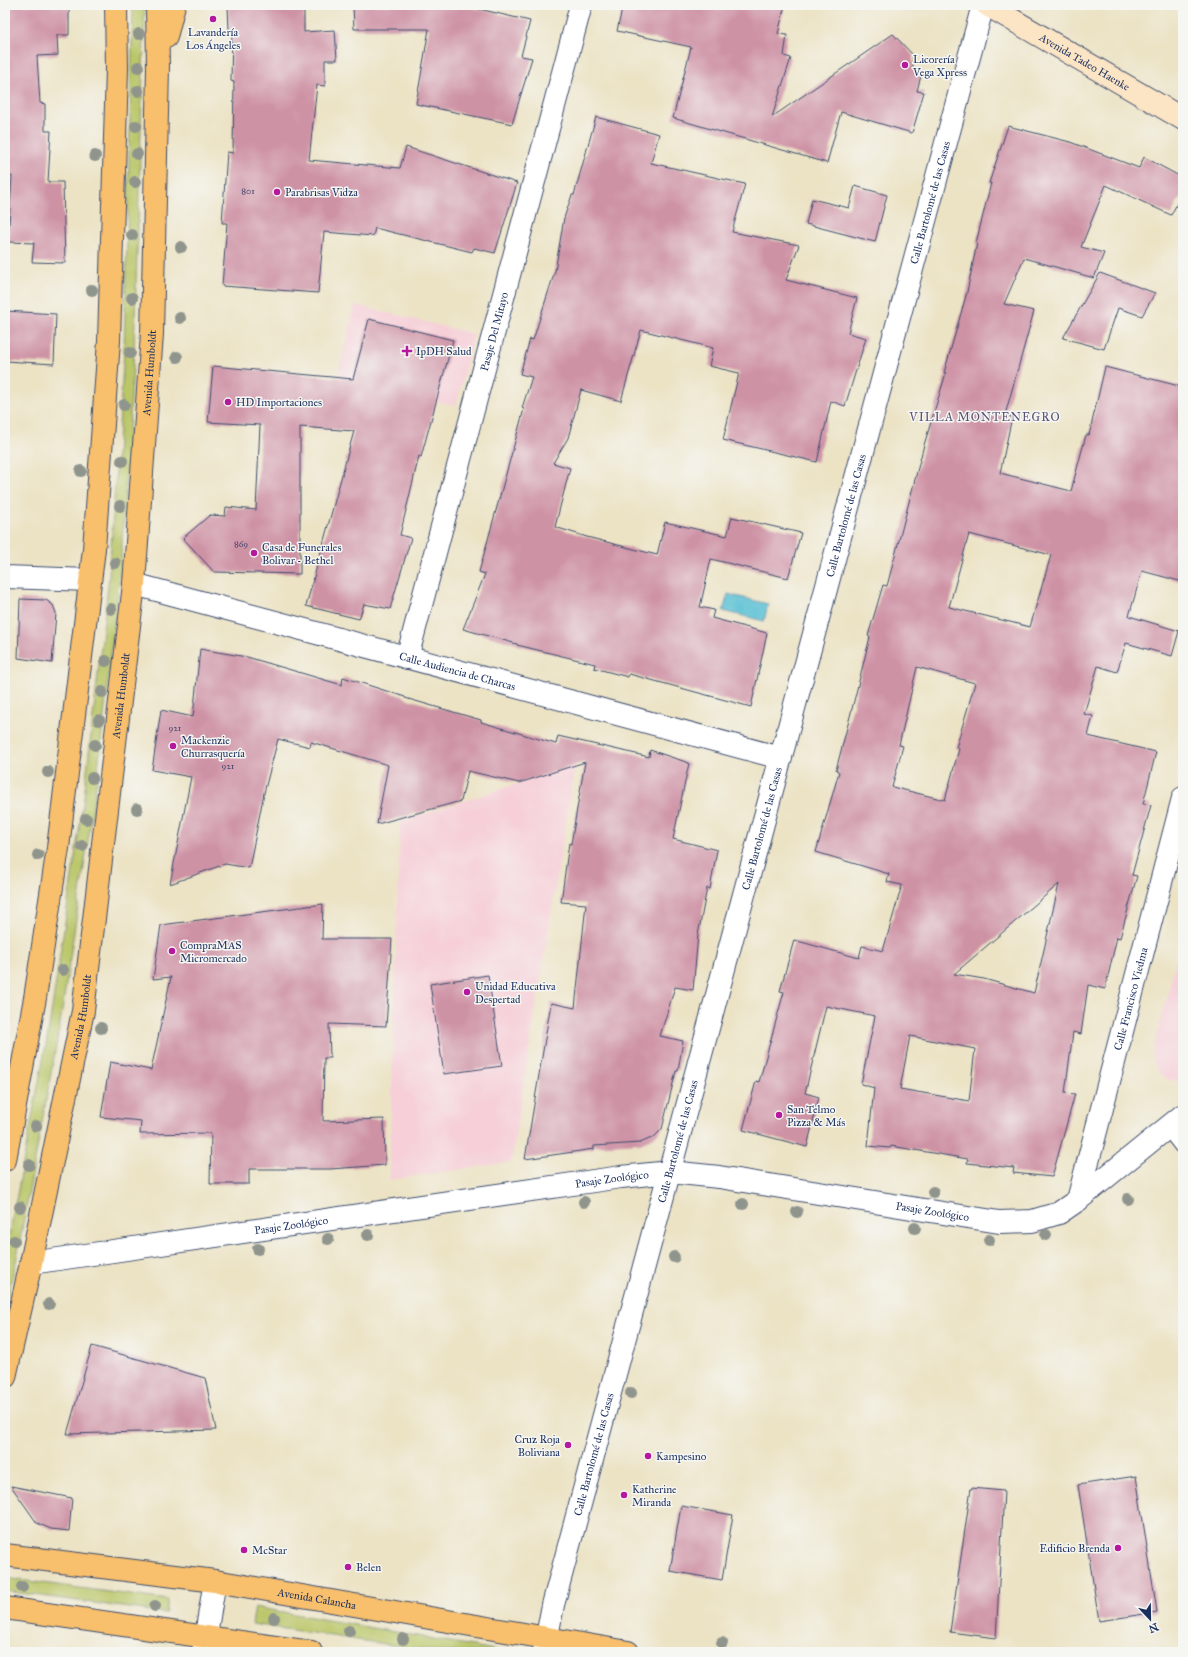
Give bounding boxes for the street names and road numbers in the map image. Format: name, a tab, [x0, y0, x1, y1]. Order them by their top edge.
street label: Avenida Tadeo Haenke	[1036, 30, 1132, 93]
street label: Calle Bartolomé de las Casas	[907, 140, 953, 265]
street label: Pasaje Del Mitayo	[477, 290, 511, 372]
street label: Avenida Humboldt	[140, 330, 159, 417]
street label: Calle Bartolomé de las Casas	[823, 453, 869, 578]
street label: Calle Audiencia de Charcas	[398, 649, 517, 693]
street label: Avenida Humboldt	[109, 652, 132, 740]
street label: Calle Bartolomé de las Casas	[739, 766, 784, 891]
street label: Calle Francisco Viedma	[1111, 946, 1150, 1052]
street label: Avenida Humboldt	[66, 974, 94, 1061]
street label: Calle Bartolomé de las Casas	[655, 1078, 700, 1204]
street label: Pasaje Zoológico	[574, 1168, 650, 1190]
street label: Pasaje Zoológico	[895, 1199, 971, 1224]
street label: Pasaje Zoológico	[254, 1213, 329, 1237]
street label: Calle Bartolomé de las Casas	[571, 1391, 616, 1517]
street label: Avenida Calancha	[276, 1585, 357, 1612]

